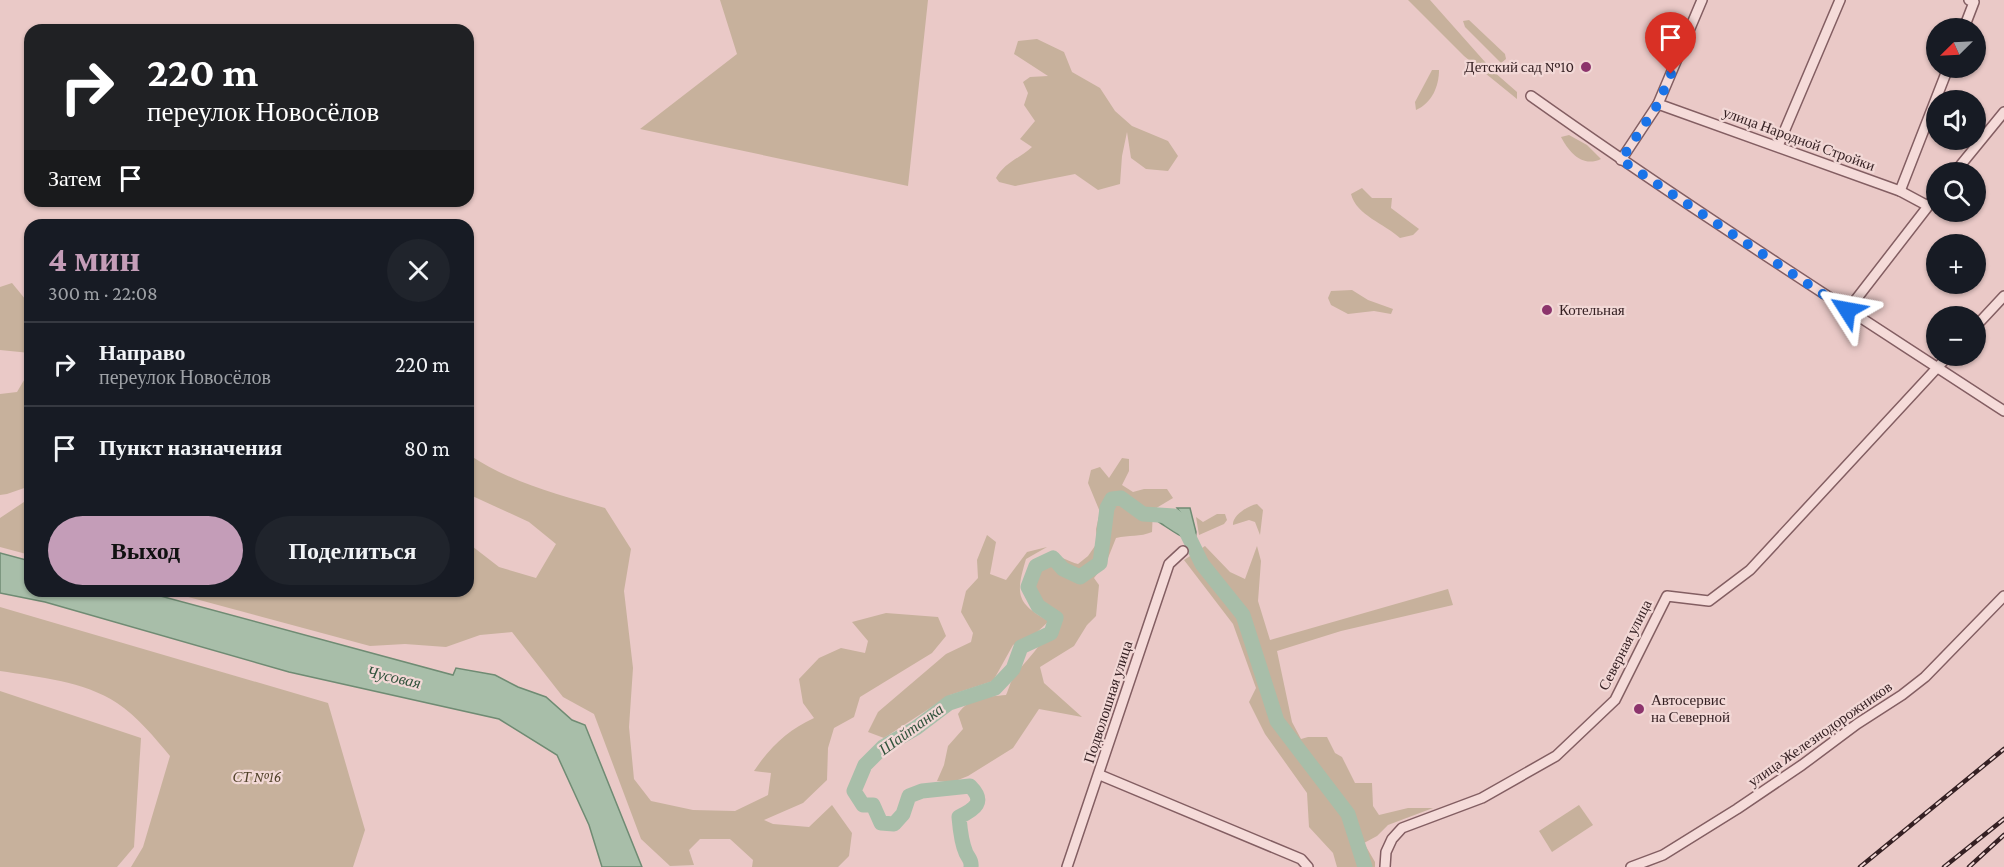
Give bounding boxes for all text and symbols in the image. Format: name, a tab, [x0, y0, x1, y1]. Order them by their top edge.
pin	[1645, 12, 1696, 74]
north arrow	[1926, 18, 1986, 78]
map controls	[1926, 18, 1986, 366]
icon: arrive	[1654, 21, 1687, 54]
icon: right	[48, 48, 126, 126]
text: 220 m	[147, 48, 258, 95]
place label: Детский сад №10	[1464, 59, 1574, 75]
marker: Детский сад №10	[1579, 60, 1593, 74]
button: sound	[1926, 90, 1986, 150]
text: переулок Новосёлов	[147, 97, 379, 127]
street label: улица Народной Стройки	[1721, 104, 1877, 174]
icon: arrive	[114, 162, 147, 195]
button: search	[1926, 162, 1986, 222]
text: Затем	[48, 166, 102, 191]
button: +	[1926, 234, 1986, 294]
text: 4 мин	[48, 239, 140, 279]
button: close	[387, 239, 450, 302]
position arrow	[1815, 278, 1879, 342]
text: 300 m · 22:08	[48, 282, 158, 304]
place label: Котельная	[1559, 302, 1625, 318]
marker: Котельная	[1540, 303, 1554, 317]
button: −	[1926, 306, 1986, 366]
text: Направо	[99, 340, 185, 365]
icon: right	[48, 348, 81, 381]
text: 220 m	[395, 352, 450, 377]
text: переулок Новосёлов	[99, 366, 271, 388]
icon: arrive	[48, 432, 81, 465]
text: Пункт назначения	[99, 435, 282, 460]
text: 80 m	[404, 436, 450, 461]
button: Выход	[48, 516, 243, 585]
button: Поделиться	[255, 516, 450, 585]
street label: Северная улица	[1595, 597, 1655, 693]
street label: Подволошная улица	[1081, 638, 1135, 765]
water label: Чусовая	[365, 663, 423, 692]
street label: улица Железнодорожников	[1745, 678, 1895, 790]
place label: Автосервис на Северной	[1651, 692, 1730, 725]
water label: Шайтанка	[875, 700, 947, 759]
marker: Автосервис на Северной	[1632, 702, 1646, 716]
park label: СТ №16	[233, 769, 282, 785]

